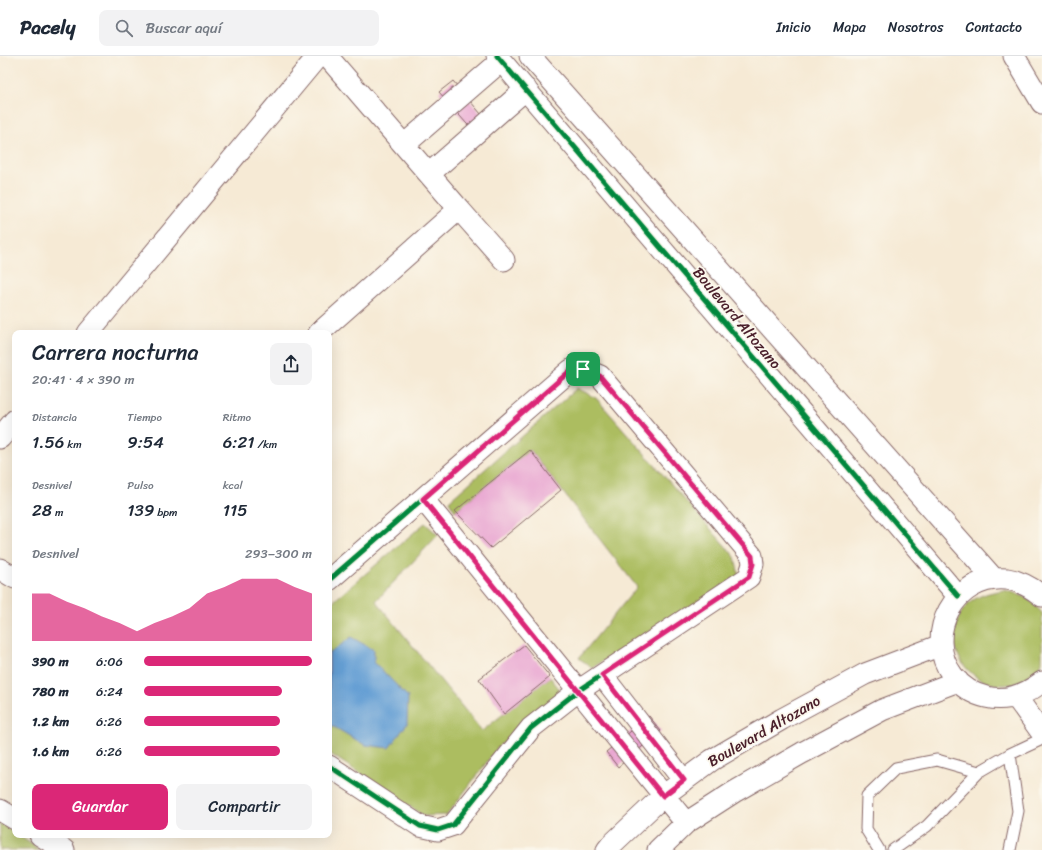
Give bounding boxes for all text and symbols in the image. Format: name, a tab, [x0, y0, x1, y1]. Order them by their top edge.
search box	[99, 10, 379, 46]
text: Pacely	[20, 11, 75, 44]
text: Buscar aquí	[145, 15, 222, 41]
text: Inicio	[776, 15, 811, 40]
text: Mapa	[833, 15, 866, 40]
text: Nosotros	[888, 15, 943, 40]
text: Contacto	[965, 15, 1022, 40]
icon: search	[113, 17, 135, 39]
street label: Boulevard Altozano	[686, 261, 788, 375]
text: Carrera nocturna	[32, 333, 199, 372]
button: share	[270, 343, 312, 385]
pin	[566, 352, 600, 386]
icon: arrive	[572, 358, 594, 380]
text: 20:41 · 4 × 390 m	[32, 368, 134, 391]
text: Distancia	[32, 408, 77, 427]
text: Tiempo	[127, 408, 162, 427]
text: Ritmo	[223, 408, 251, 427]
text: 1.56	[32, 427, 64, 457]
text: 9:54	[127, 427, 164, 457]
text: 6:21	[223, 427, 255, 457]
text: km	[64, 435, 82, 454]
text: /km	[255, 435, 277, 454]
text: Desnivel	[32, 476, 72, 495]
text: Pulso	[127, 476, 154, 495]
text: kcal	[223, 476, 243, 495]
text: 28	[32, 495, 52, 525]
text: 139	[127, 495, 154, 525]
text: 115	[223, 495, 248, 525]
text: m	[52, 503, 63, 522]
text: bpm	[154, 503, 178, 522]
text: Desnivel	[32, 542, 79, 565]
text: 293–300 m	[245, 542, 312, 565]
text: 390 m	[32, 650, 69, 673]
text: 6:06	[96, 650, 123, 673]
text: 780 m	[32, 680, 69, 703]
text: 6:24	[96, 680, 123, 703]
street label: Boulevard Altozano	[702, 688, 826, 774]
text: 1.2 km	[32, 710, 69, 733]
text: 6:26	[96, 710, 122, 733]
text: 1.6 km	[32, 740, 69, 763]
text: 6:26	[96, 740, 122, 763]
button: Guardar	[32, 784, 168, 830]
button: Compartir	[176, 784, 312, 830]

